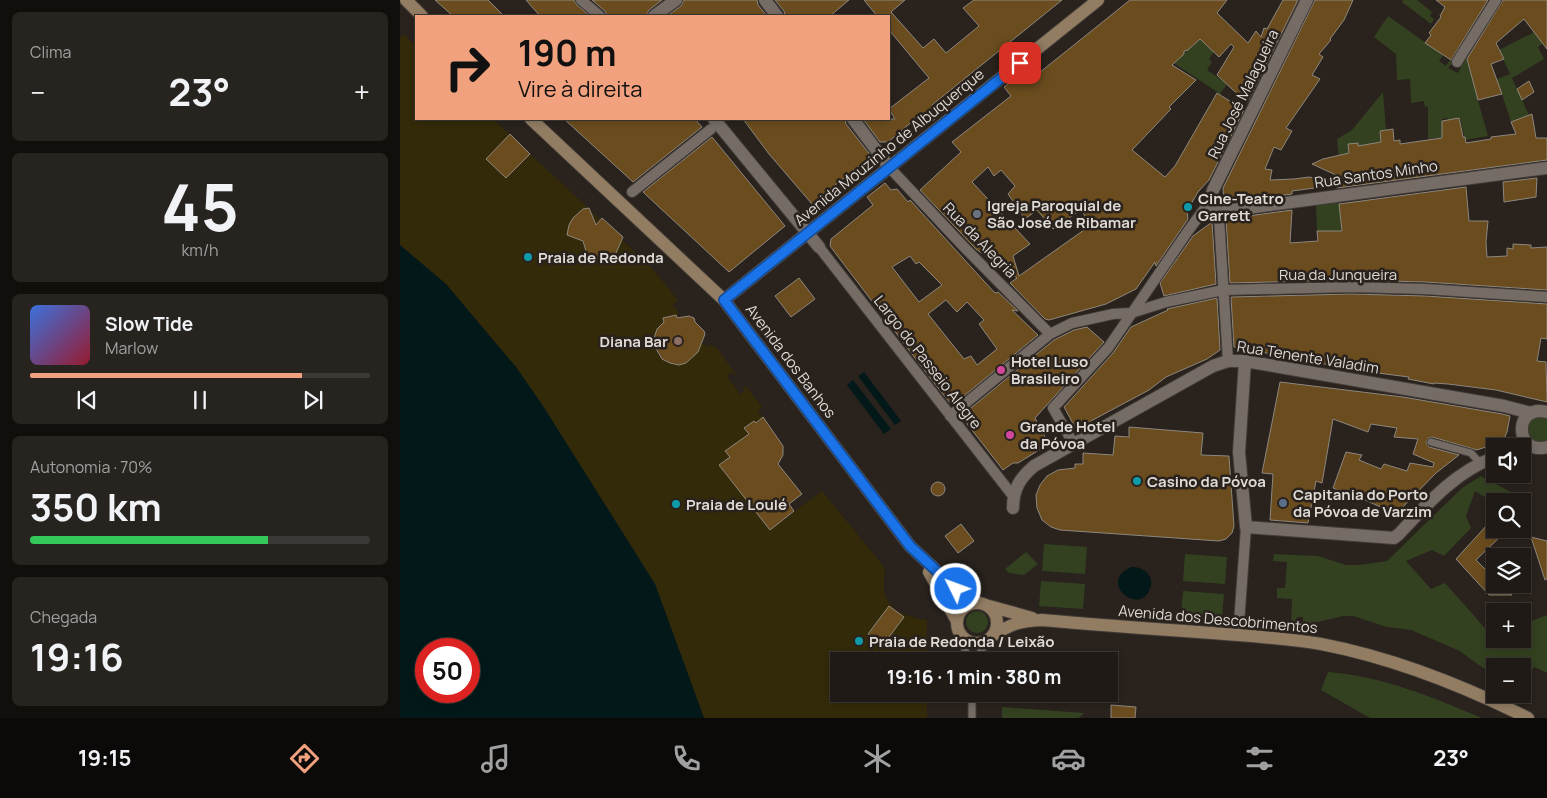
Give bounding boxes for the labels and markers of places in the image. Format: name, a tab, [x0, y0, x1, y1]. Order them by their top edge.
pin	[999, 42, 1041, 84]
place label: Cine-Teatro Garrett	[1198, 188, 1284, 226]
place label: Igreja Paroquial de São José de Ribamar	[987, 195, 1136, 233]
marker: Cine-Teatro Garrett	[1182, 201, 1194, 213]
marker: Igreja Paroquial de São José de Ribamar	[971, 208, 983, 220]
place label: Praia de Redonda	[538, 247, 664, 268]
marker: Praia de Redonda	[522, 251, 534, 263]
place label: Diana Bar	[600, 331, 668, 352]
marker: Diana Bar	[672, 335, 684, 347]
place label: Hotel Luso Brasileiro	[1011, 351, 1088, 389]
marker: Hotel Luso Brasileiro	[995, 364, 1007, 376]
place label: Grande Hotel da Póvoa	[1020, 416, 1115, 454]
marker: Grande Hotel da Póvoa	[1004, 429, 1016, 441]
place label: Casino da Póvoa	[1147, 471, 1266, 492]
marker: Casino da Póvoa	[1131, 475, 1143, 487]
place label: Capitania do Porto da Póvoa de Varzim	[1293, 484, 1432, 522]
place label: Praia de Loulé	[686, 494, 787, 515]
marker: Capitania do Porto da Póvoa de Varzim	[1277, 497, 1289, 509]
marker: Praia de Loulé	[670, 498, 682, 510]
place label: Praia de Redonda / Leixão	[869, 631, 1054, 652]
marker: Praia de Redonda / Leixão	[853, 635, 865, 647]

